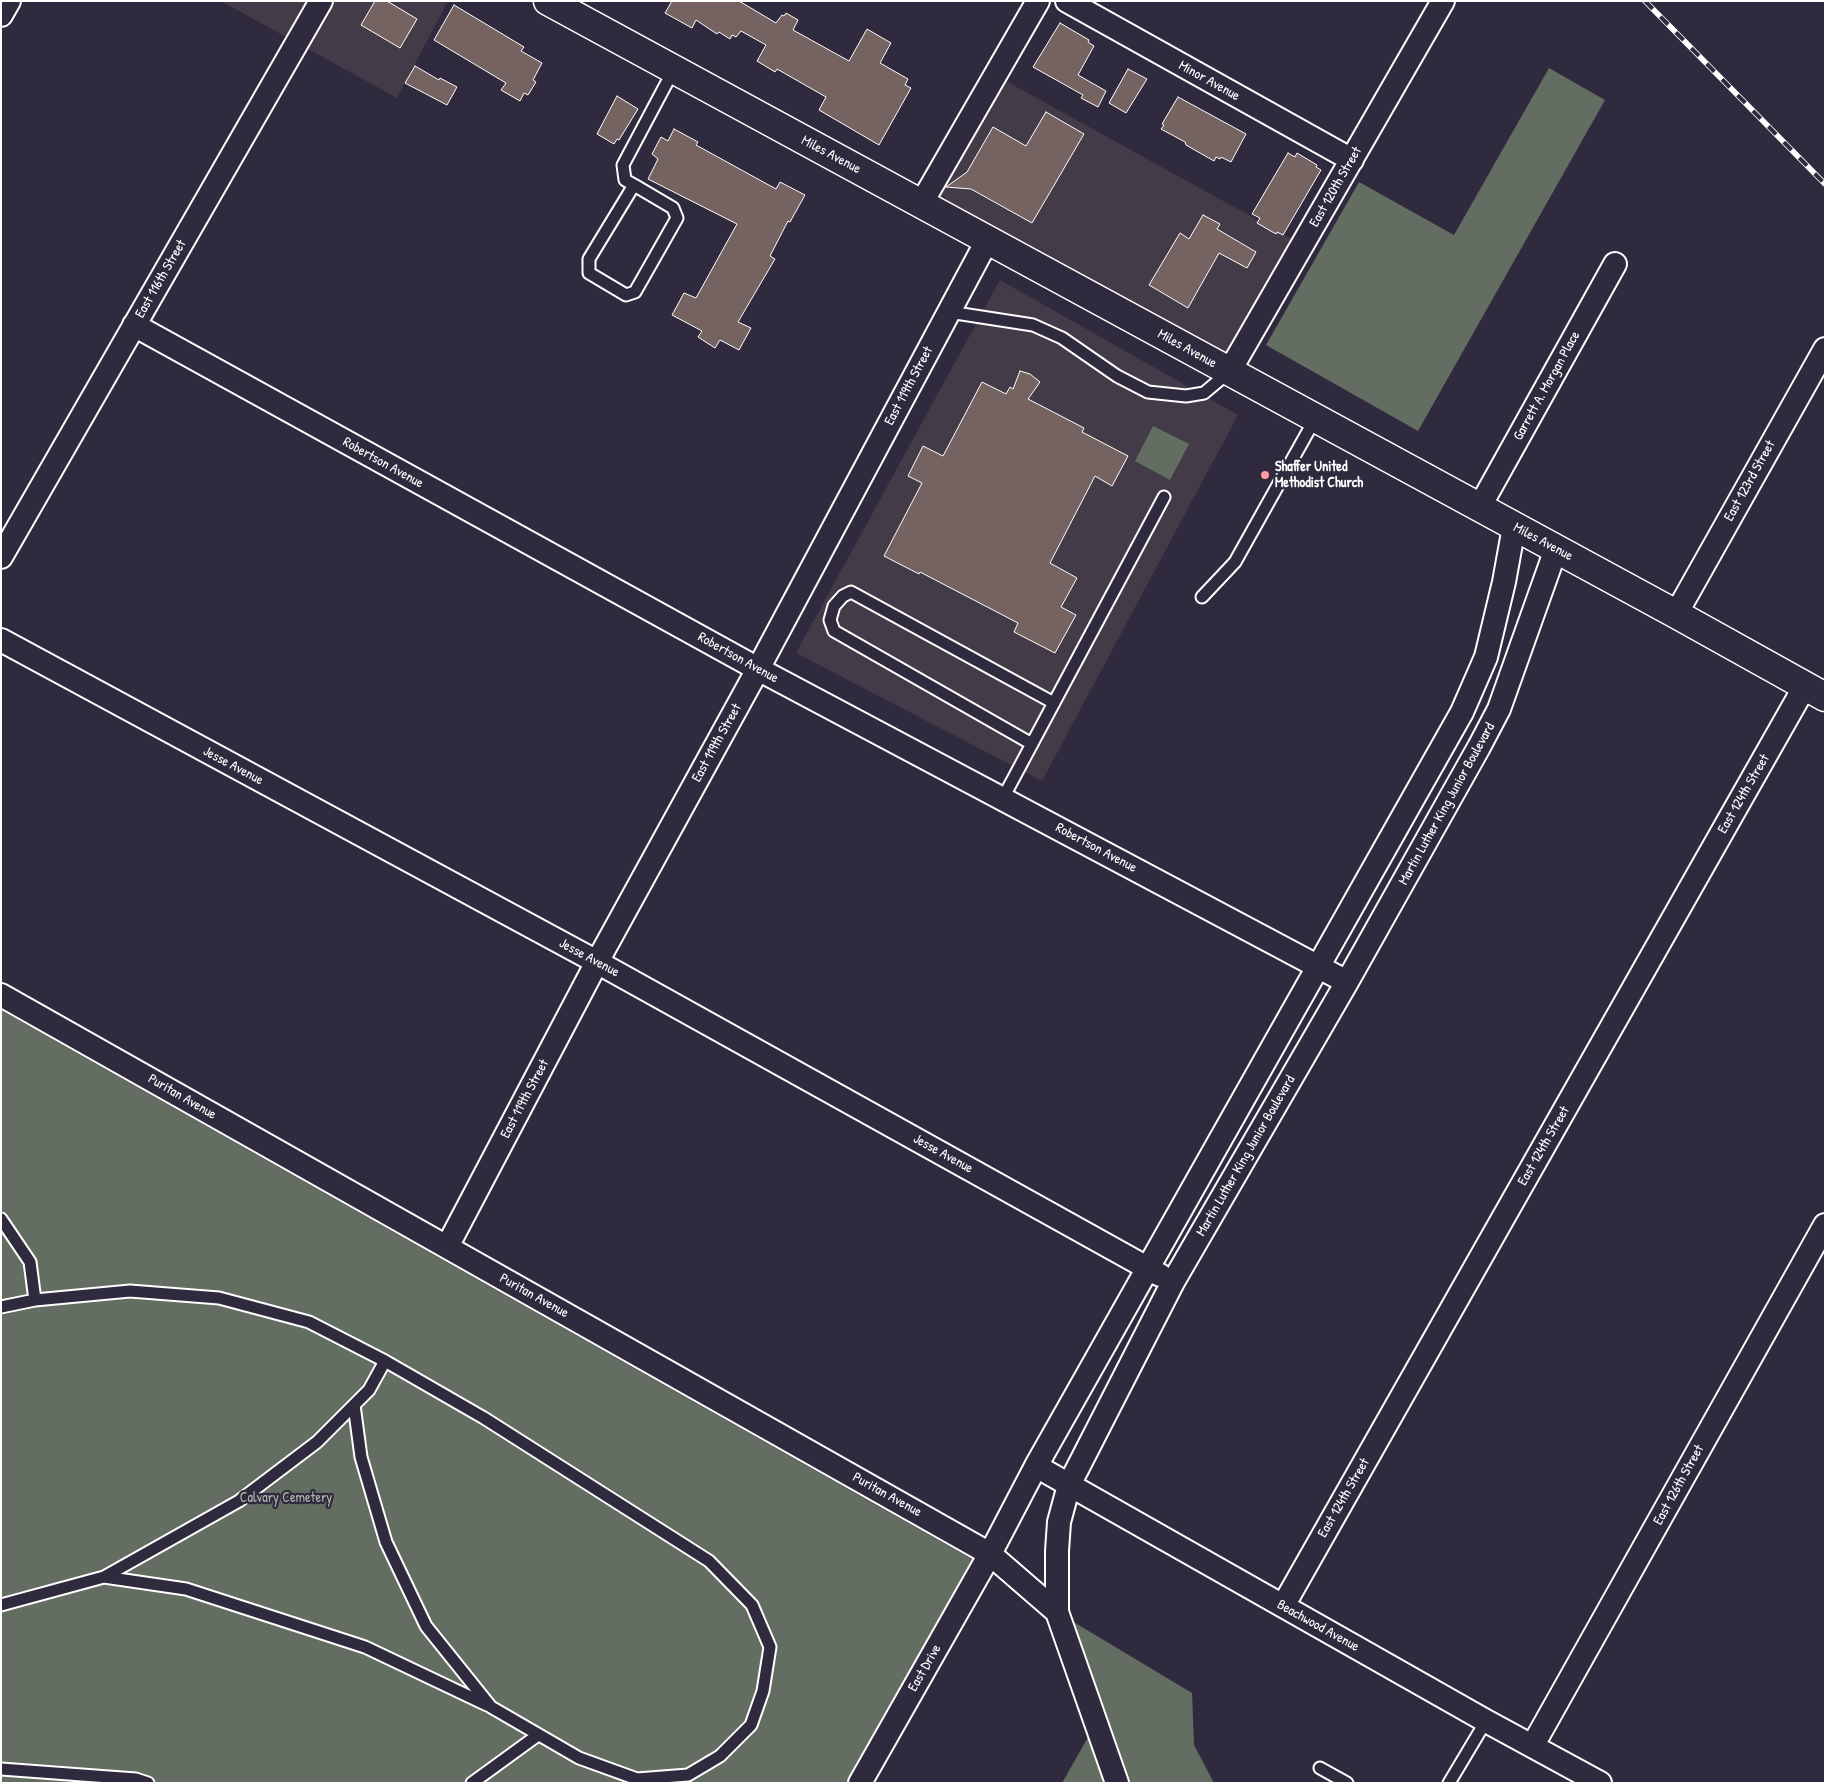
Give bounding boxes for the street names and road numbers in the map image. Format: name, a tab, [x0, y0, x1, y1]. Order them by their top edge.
street label: Minor Avenue	[1175, 57, 1243, 105]
street label: Miles Avenue	[798, 132, 864, 178]
street label: East 120th Street	[1306, 144, 1366, 230]
street label: East 116th Street	[132, 237, 190, 321]
street label: Miles Avenue	[1155, 326, 1219, 372]
street label: Garrett A. Morgan Place	[1510, 329, 1584, 443]
street label: East 119th Street	[881, 344, 937, 428]
street label: Robertson Avenue	[340, 434, 426, 492]
street label: East 123rd Street	[1721, 438, 1779, 524]
street label: Miles Avenue	[1510, 519, 1576, 565]
street label: Robertson Avenue	[695, 629, 781, 687]
street label: East 119th Street	[689, 701, 745, 785]
street label: Martin Luther King Junior Boulevard	[1395, 720, 1499, 888]
street label: Jesse Avenue	[200, 743, 266, 789]
street label: East 124th Street	[1715, 751, 1773, 837]
street label: Robertson Avenue	[1052, 820, 1140, 876]
street label: Jesse Avenue	[556, 935, 622, 981]
street label: East 119th Street	[497, 1057, 553, 1141]
street label: Puritan Avenue	[145, 1071, 219, 1123]
street label: Martin Luther King Junior Boulevard	[1193, 1073, 1299, 1239]
street label: East 124th Street	[1515, 1103, 1573, 1189]
street label: Jesse Avenue	[910, 1131, 976, 1177]
street label: Puritan Avenue	[497, 1270, 571, 1322]
street label: East 126th Street	[1650, 1442, 1708, 1528]
street label: East 124th Street	[1315, 1455, 1373, 1541]
street label: Puritan Avenue	[850, 1469, 924, 1521]
street label: Beachwood Avenue	[1274, 1596, 1362, 1656]
street label: East Drive	[905, 1642, 945, 1694]

